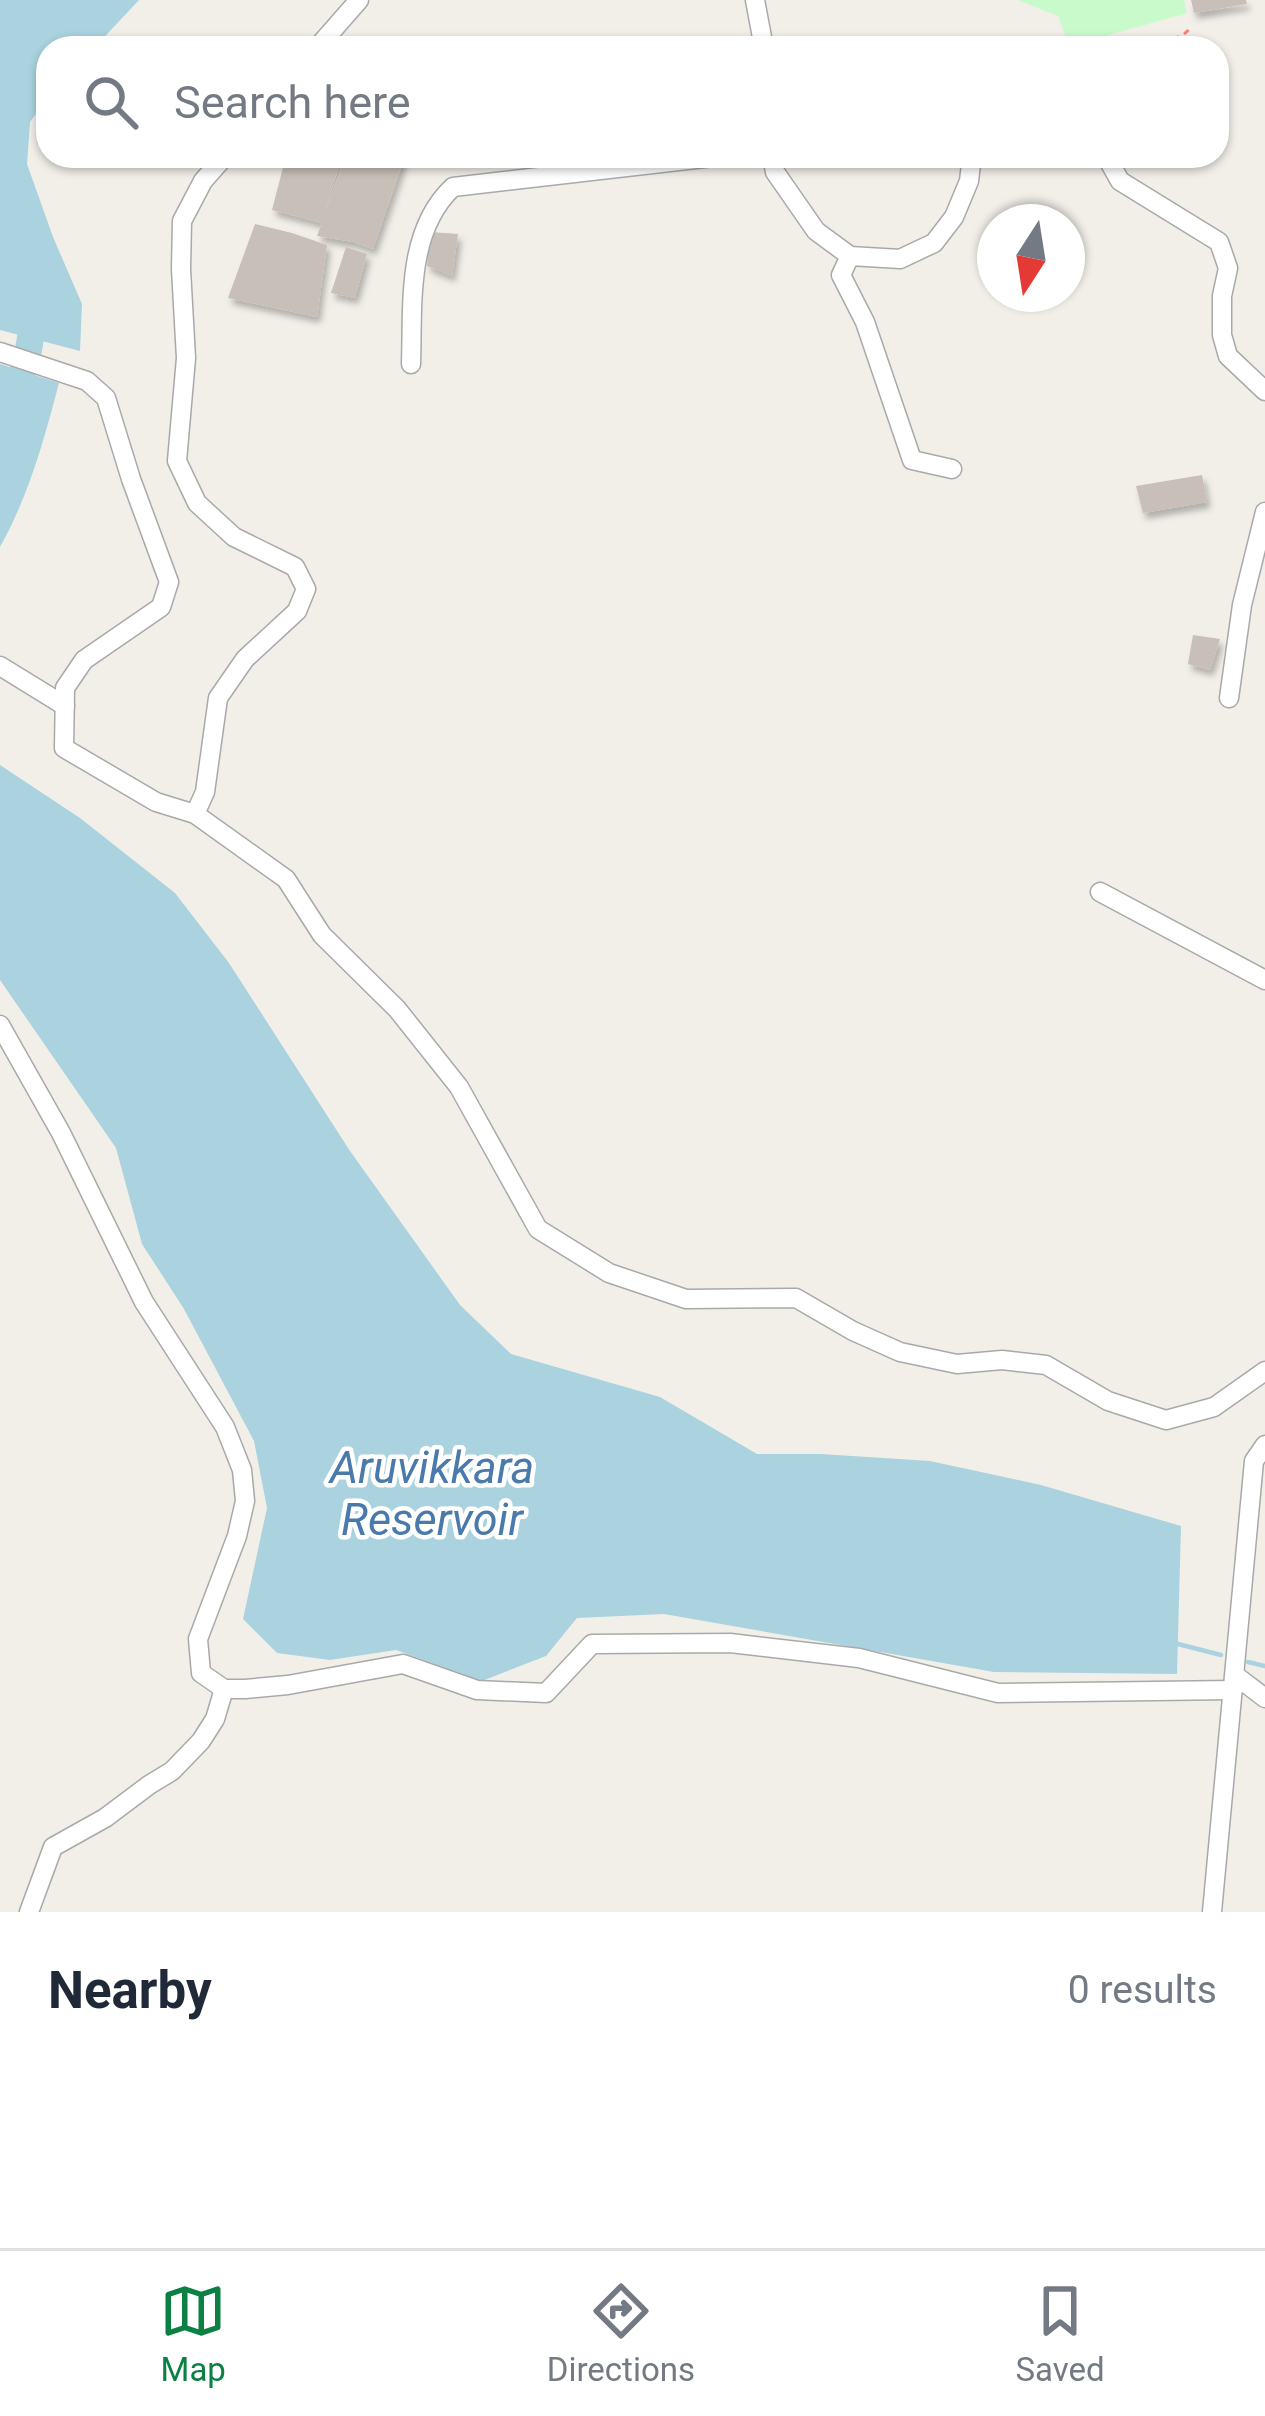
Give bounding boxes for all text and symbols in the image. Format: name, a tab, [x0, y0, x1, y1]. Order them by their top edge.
search box	[36, 36, 1229, 168]
icon: search	[78, 69, 144, 135]
text: Search here	[174, 76, 411, 129]
north arrow	[977, 204, 1085, 312]
water label: Aruvikkara Reservoir	[328, 1441, 534, 1546]
text: Nearby	[48, 1961, 212, 2020]
text: 0 results	[1068, 1967, 1217, 2013]
tab: Map	[160, 2278, 226, 2389]
tab: Directions	[547, 2278, 695, 2389]
tab: Saved	[1016, 2278, 1105, 2389]

